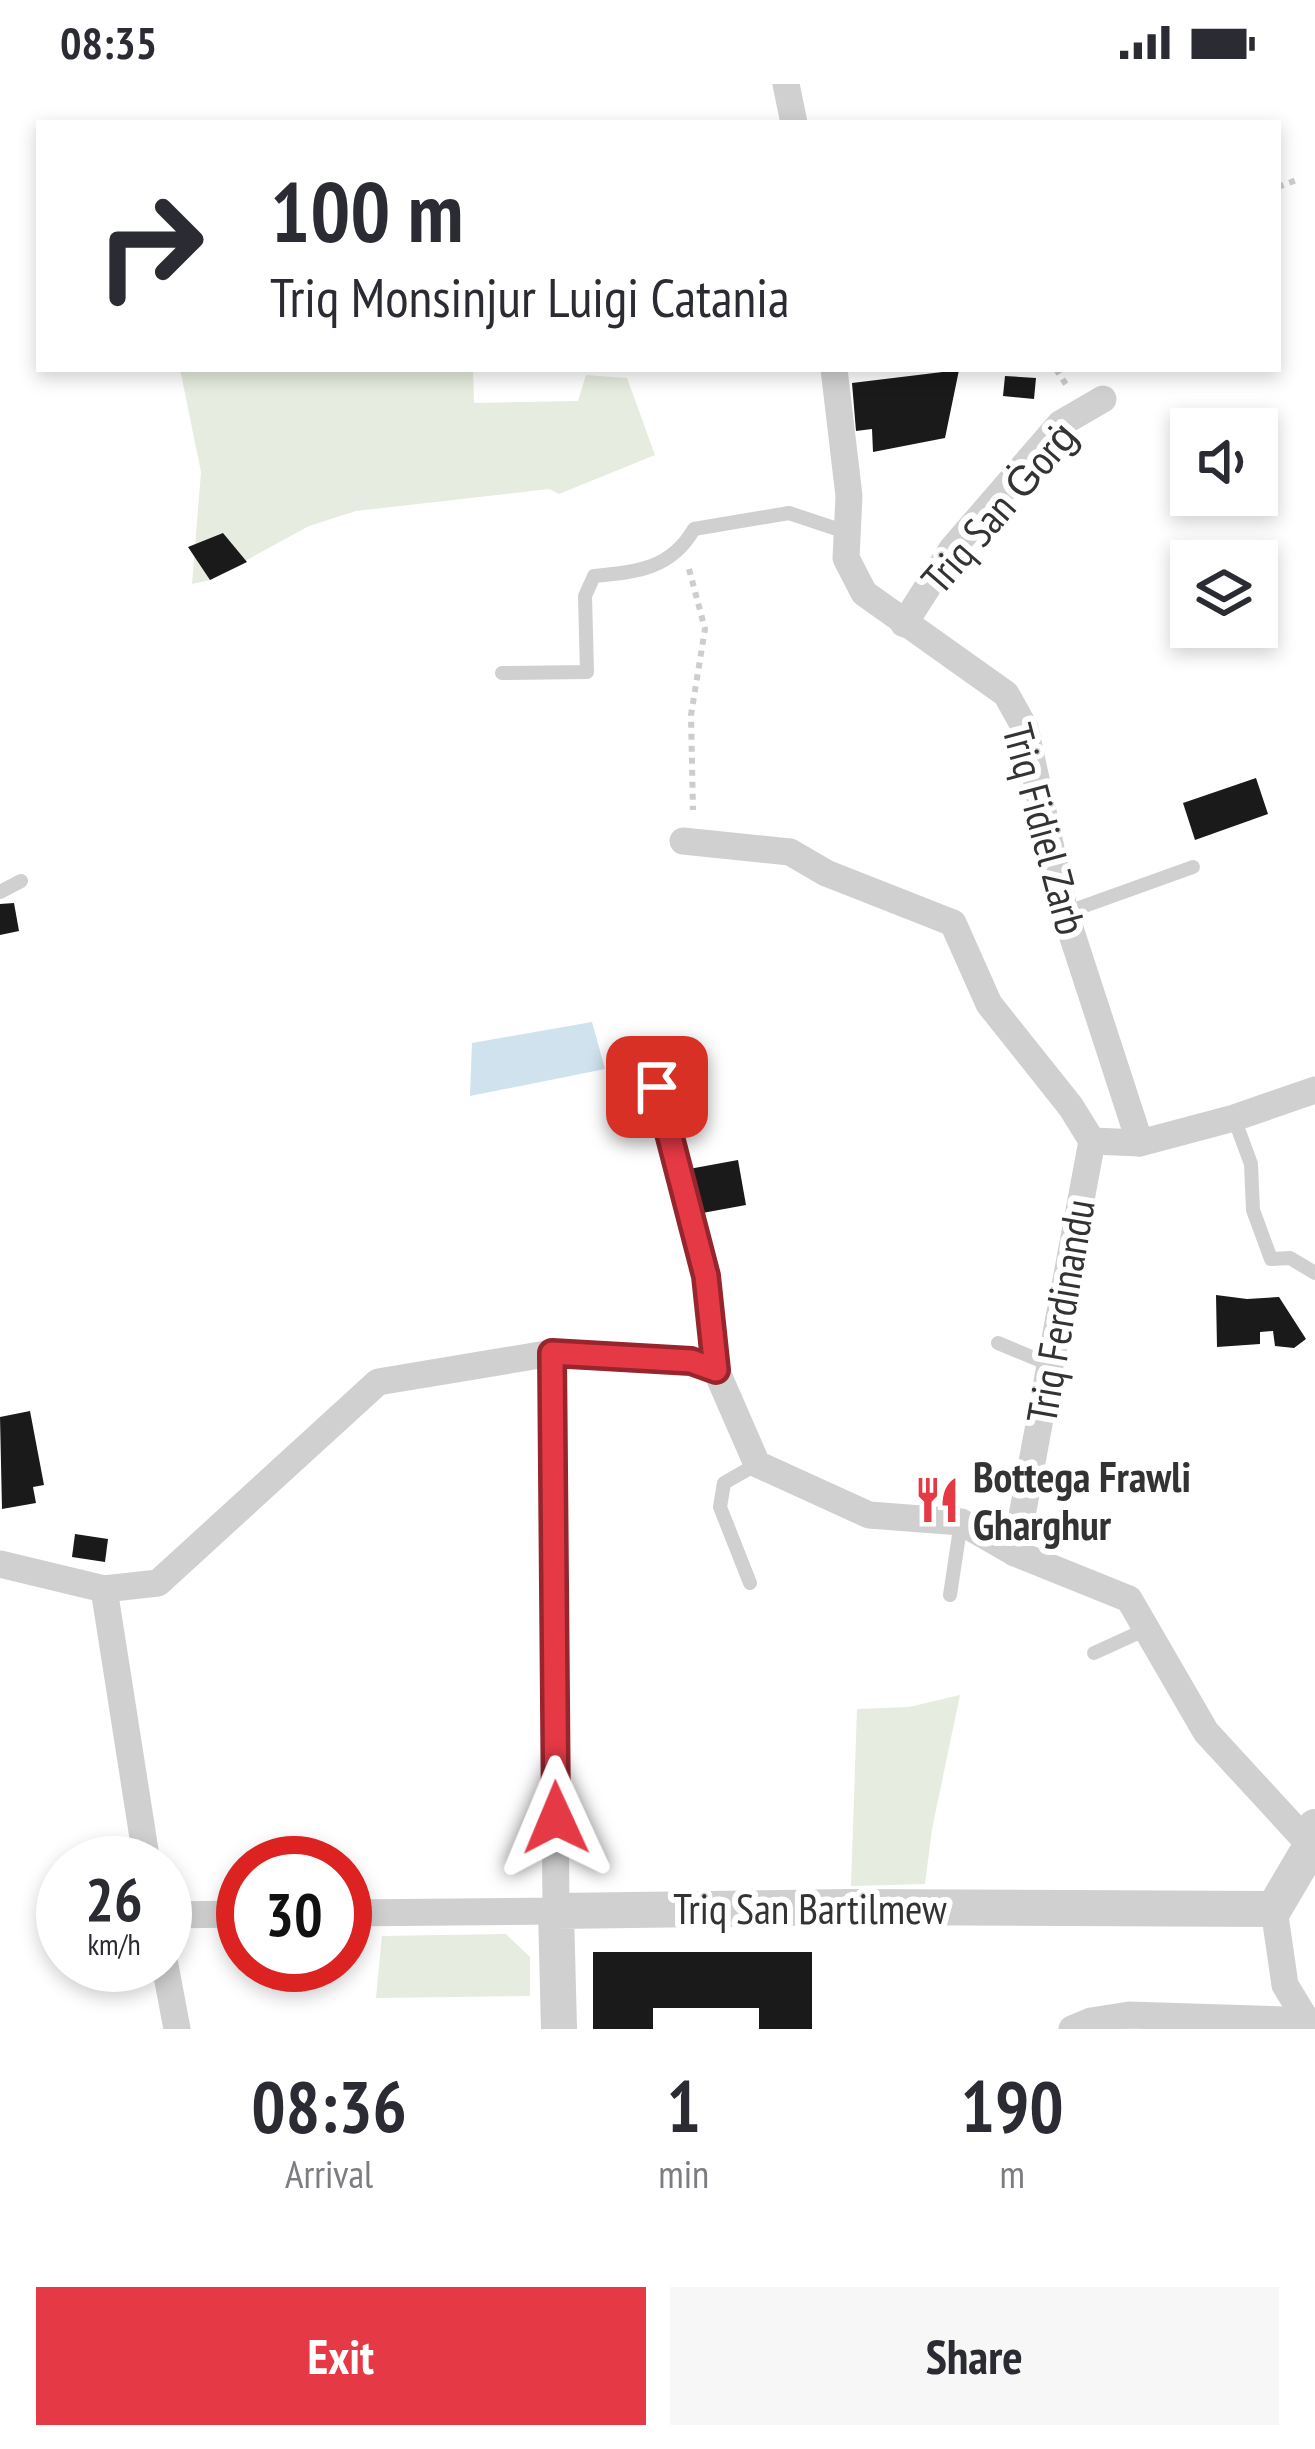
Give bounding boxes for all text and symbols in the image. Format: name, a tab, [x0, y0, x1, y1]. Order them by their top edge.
text: 08:35	[60, 13, 157, 71]
text: 100 m	[270, 156, 463, 265]
icon: right	[72, 168, 228, 324]
text: Triq Monsinjur Luigi Catania	[270, 262, 790, 332]
map controls	[1170, 408, 1278, 648]
button: sound	[1170, 408, 1278, 516]
street label: Triq San Ġorġ	[909, 409, 1089, 605]
button: layers	[1170, 540, 1278, 648]
street label: Triq Fidiel Zarb	[990, 717, 1100, 941]
pin	[606, 1036, 708, 1138]
icon: arrive	[624, 1054, 690, 1120]
street label: Triq Ferdinandu	[1013, 1195, 1107, 1427]
place label: Bottega Frawli Gharghur	[973, 1449, 1191, 1552]
restaurant icon: Bottega Frawli Gharghur	[912, 1475, 962, 1525]
position arrow	[493, 1755, 619, 1881]
speed limit sign: 30	[216, 1836, 372, 1992]
text: 26	[85, 1860, 143, 1938]
street label: Triq San Bartilmew	[673, 1881, 947, 1936]
text: km/h	[87, 1924, 141, 1963]
text: 08:36	[251, 2059, 407, 2152]
text: 1	[667, 2059, 701, 2152]
text: 190	[960, 2059, 1064, 2152]
text: Arrival	[285, 2148, 373, 2199]
text: min	[658, 2148, 709, 2199]
text: m	[999, 2148, 1025, 2199]
button: Exit	[36, 2287, 646, 2425]
button: Share	[670, 2287, 1279, 2425]

